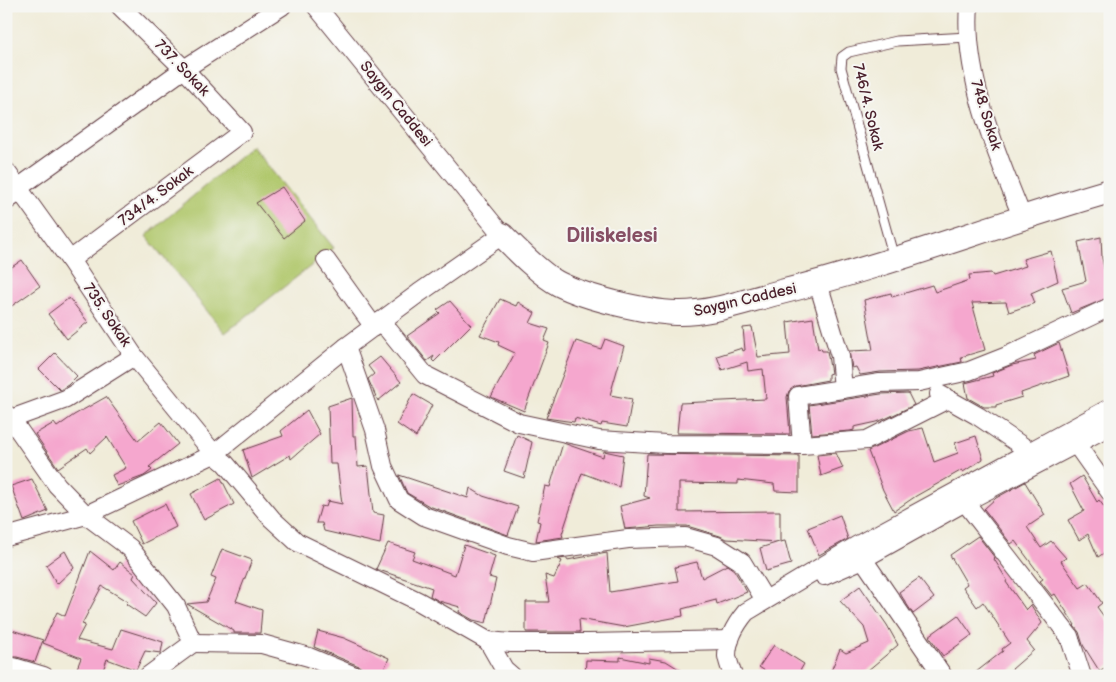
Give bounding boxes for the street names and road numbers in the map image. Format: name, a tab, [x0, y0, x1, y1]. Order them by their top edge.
street label: 737. Sokak	[150, 36, 214, 101]
street label: Saygın Caddesi	[356, 57, 436, 151]
street label: 746/4. Sokak	[848, 62, 888, 153]
street label: 748. Sokak	[966, 78, 1006, 153]
street label: 734/4. Sokak	[115, 161, 198, 230]
street label: Saygın Caddesi	[692, 279, 798, 321]
street label: 735. Sokak	[79, 280, 135, 351]

